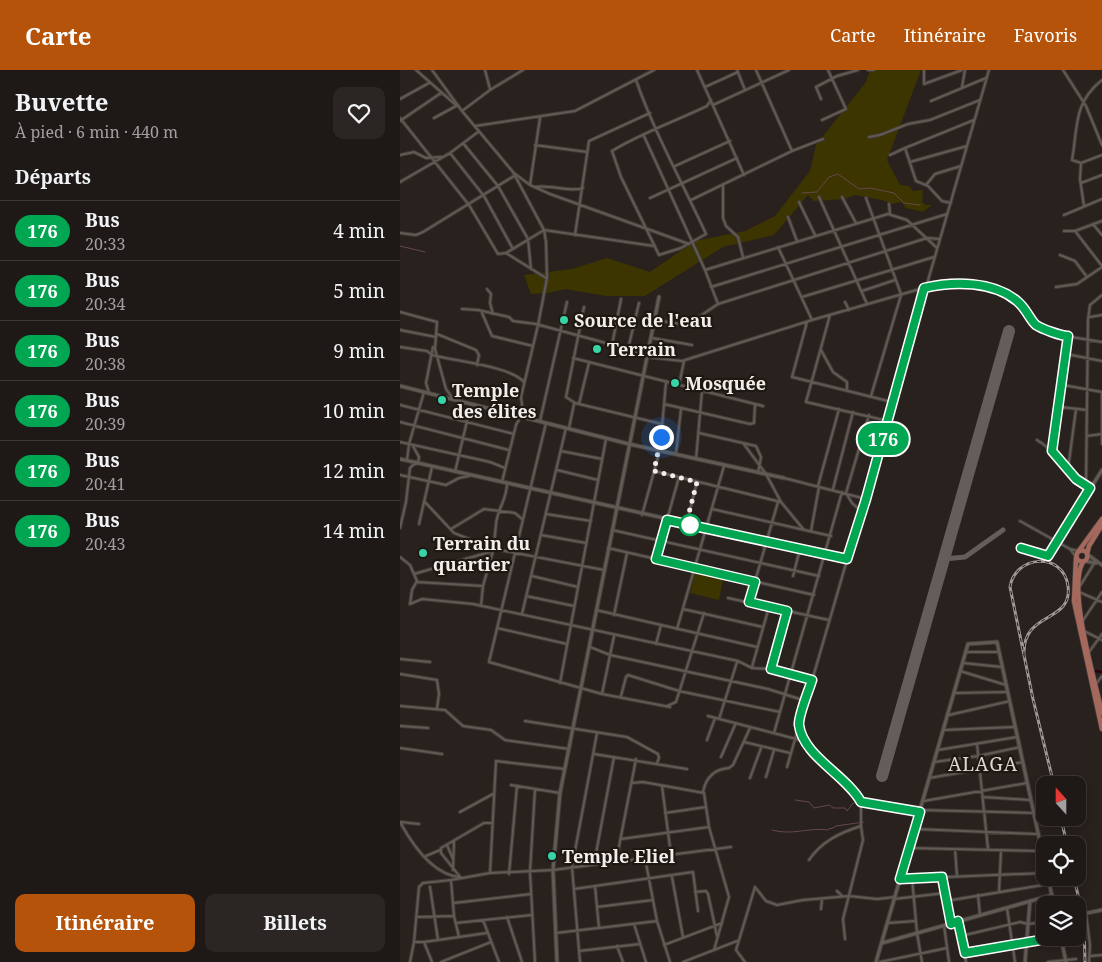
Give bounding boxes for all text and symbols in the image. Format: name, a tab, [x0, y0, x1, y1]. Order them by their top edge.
text: Carte	[25, 19, 91, 52]
text: Carte	[830, 23, 876, 47]
text: Itinéraire	[904, 23, 986, 47]
text: Favoris	[1014, 23, 1077, 47]
text: Buvette	[15, 85, 109, 118]
button: heart	[333, 87, 385, 139]
text: À pied · 6 min · 440 m	[15, 121, 178, 143]
text: Départs	[15, 164, 91, 190]
text: Bus	[85, 207, 120, 233]
text: 4 min	[333, 218, 385, 244]
text: 176	[27, 219, 58, 243]
text: 20:33	[85, 233, 125, 255]
text: Bus	[85, 267, 120, 293]
text: 5 min	[333, 278, 385, 304]
text: 176	[27, 279, 58, 303]
text: 20:34	[85, 293, 125, 315]
place label: Source de l'eau	[574, 308, 712, 332]
marker: Source de l'eau	[558, 314, 570, 326]
text: Bus	[85, 327, 120, 353]
place label: Terrain	[607, 337, 676, 361]
text: 9 min	[333, 338, 385, 364]
text: 176	[27, 339, 58, 363]
marker: Terrain	[591, 343, 603, 355]
text: 20:38	[85, 353, 125, 375]
place label: Mosquée	[685, 371, 766, 395]
marker: Mosquée	[669, 377, 681, 389]
place label: Temple des élites	[452, 378, 537, 423]
text: Bus	[85, 387, 120, 413]
marker: Temple des élites	[436, 394, 448, 406]
text: 10 min	[323, 398, 385, 424]
text: 176	[27, 399, 58, 423]
text: 20:39	[85, 413, 125, 435]
line badge: 176	[854, 423, 912, 455]
your location	[649, 425, 674, 450]
text: 176	[868, 427, 898, 451]
text: Bus	[85, 447, 120, 473]
text: 12 min	[323, 458, 385, 484]
text: 176	[27, 459, 58, 483]
text: 20:41	[85, 473, 125, 495]
text: Bus	[85, 507, 120, 533]
unlabelled marker	[679, 514, 701, 536]
text: 14 min	[323, 518, 385, 544]
text: 176	[27, 519, 58, 543]
place label: Terrain du quartier	[433, 531, 530, 576]
text: 20:43	[85, 533, 125, 555]
marker: Terrain du quartier	[417, 547, 429, 559]
district label: ALAGA	[948, 751, 1018, 777]
north arrow	[1036, 776, 1086, 826]
map controls	[1036, 776, 1086, 946]
button: locate	[1036, 836, 1086, 886]
place label: Temple Eliel	[562, 844, 676, 868]
marker: Temple Eliel	[546, 850, 558, 862]
button: Itinéraire	[15, 894, 195, 952]
button: Billets	[205, 894, 385, 952]
button: layers	[1036, 896, 1086, 946]

